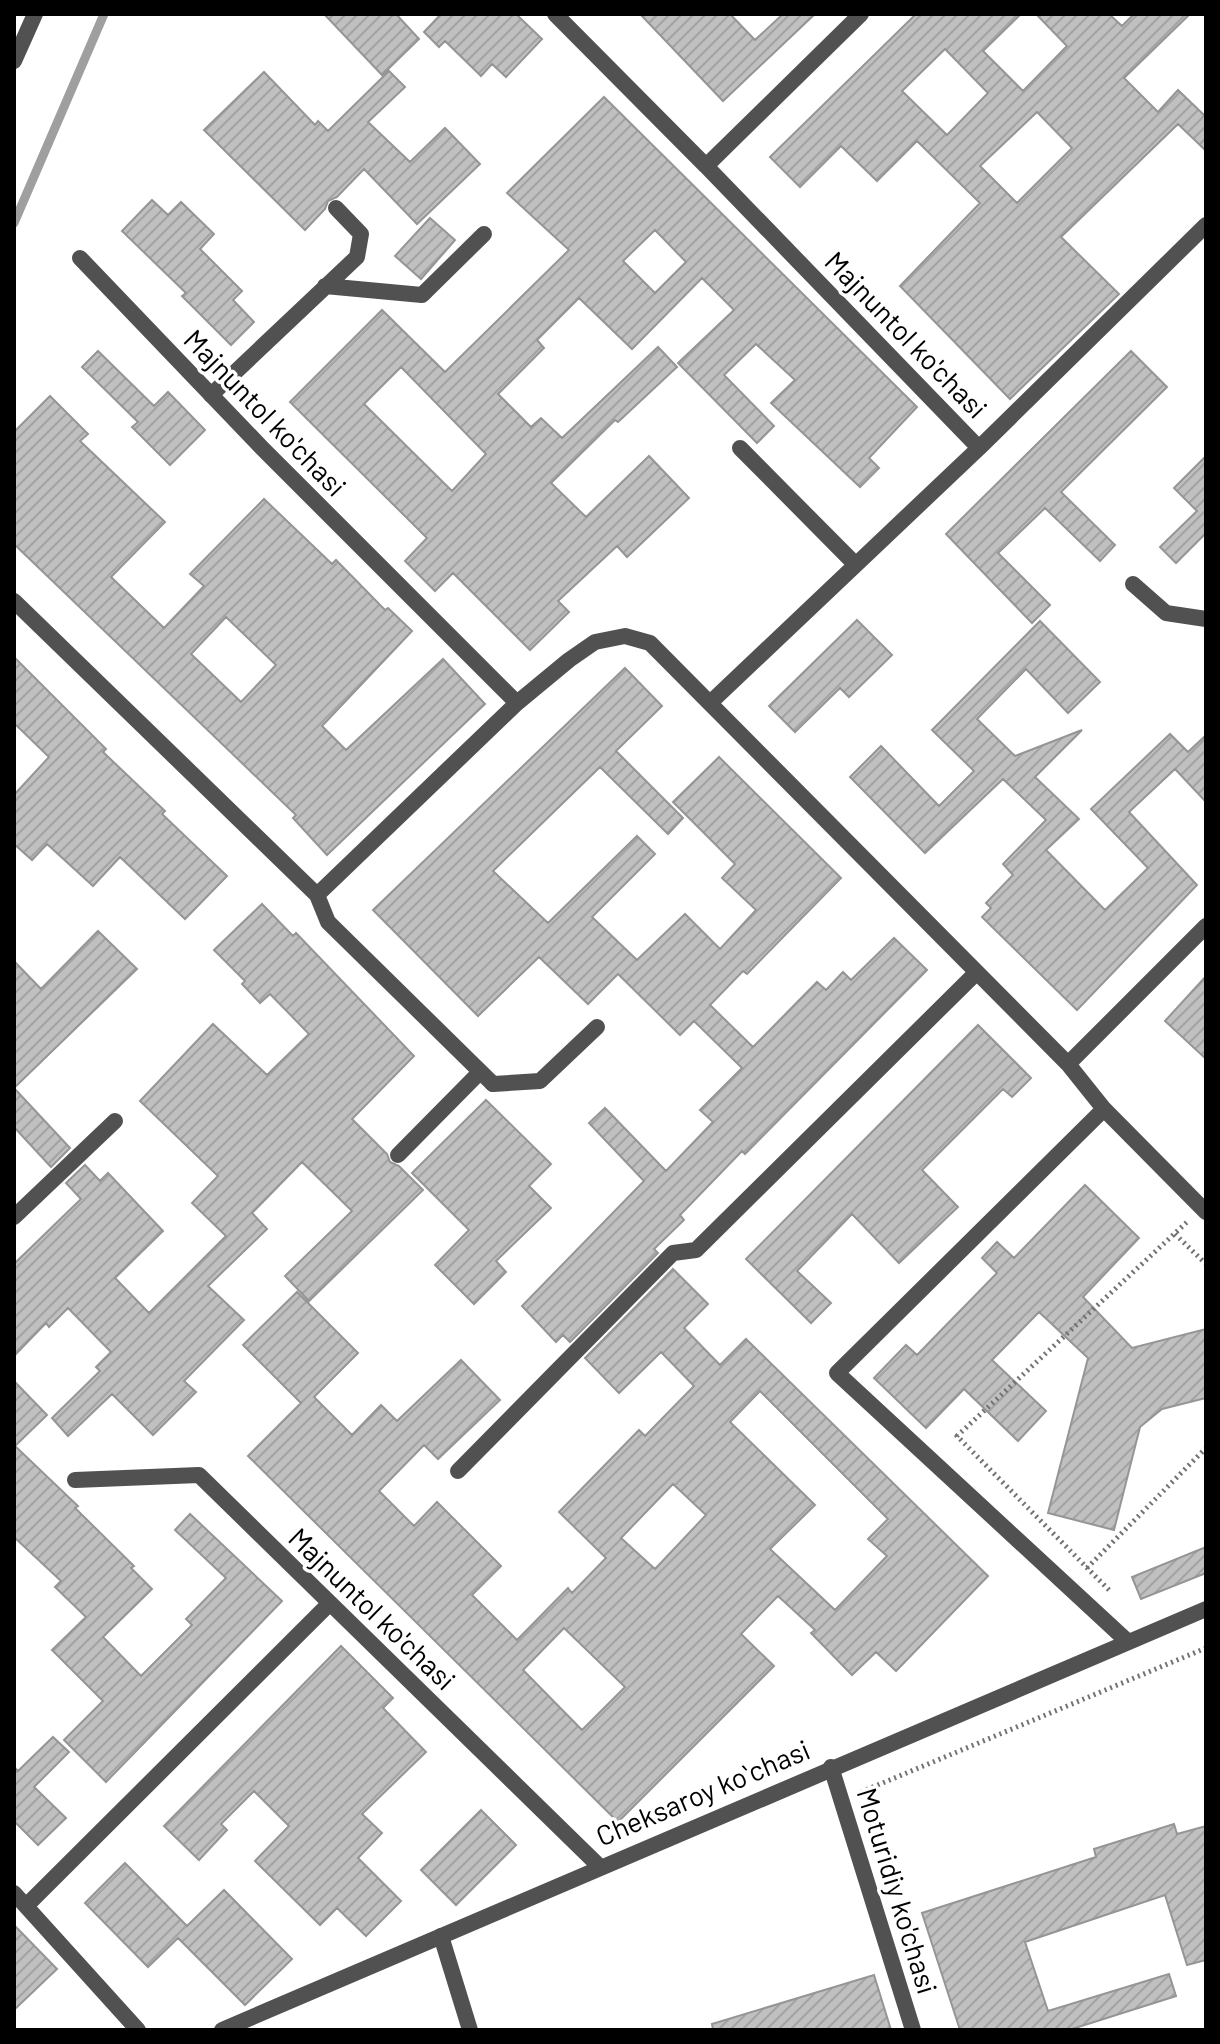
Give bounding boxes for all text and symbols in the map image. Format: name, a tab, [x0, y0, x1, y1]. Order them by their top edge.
street label: Majnuntol ko'chasi	[819, 244, 995, 425]
street label: Majnuntol ko'chasi	[178, 322, 354, 503]
street label: Majnuntol ko'chasi	[282, 1520, 463, 1696]
street label: Cheksaroy koʻchasi	[591, 1732, 815, 1852]
street label: Moturidiy ko'chasi	[850, 1783, 945, 1998]

